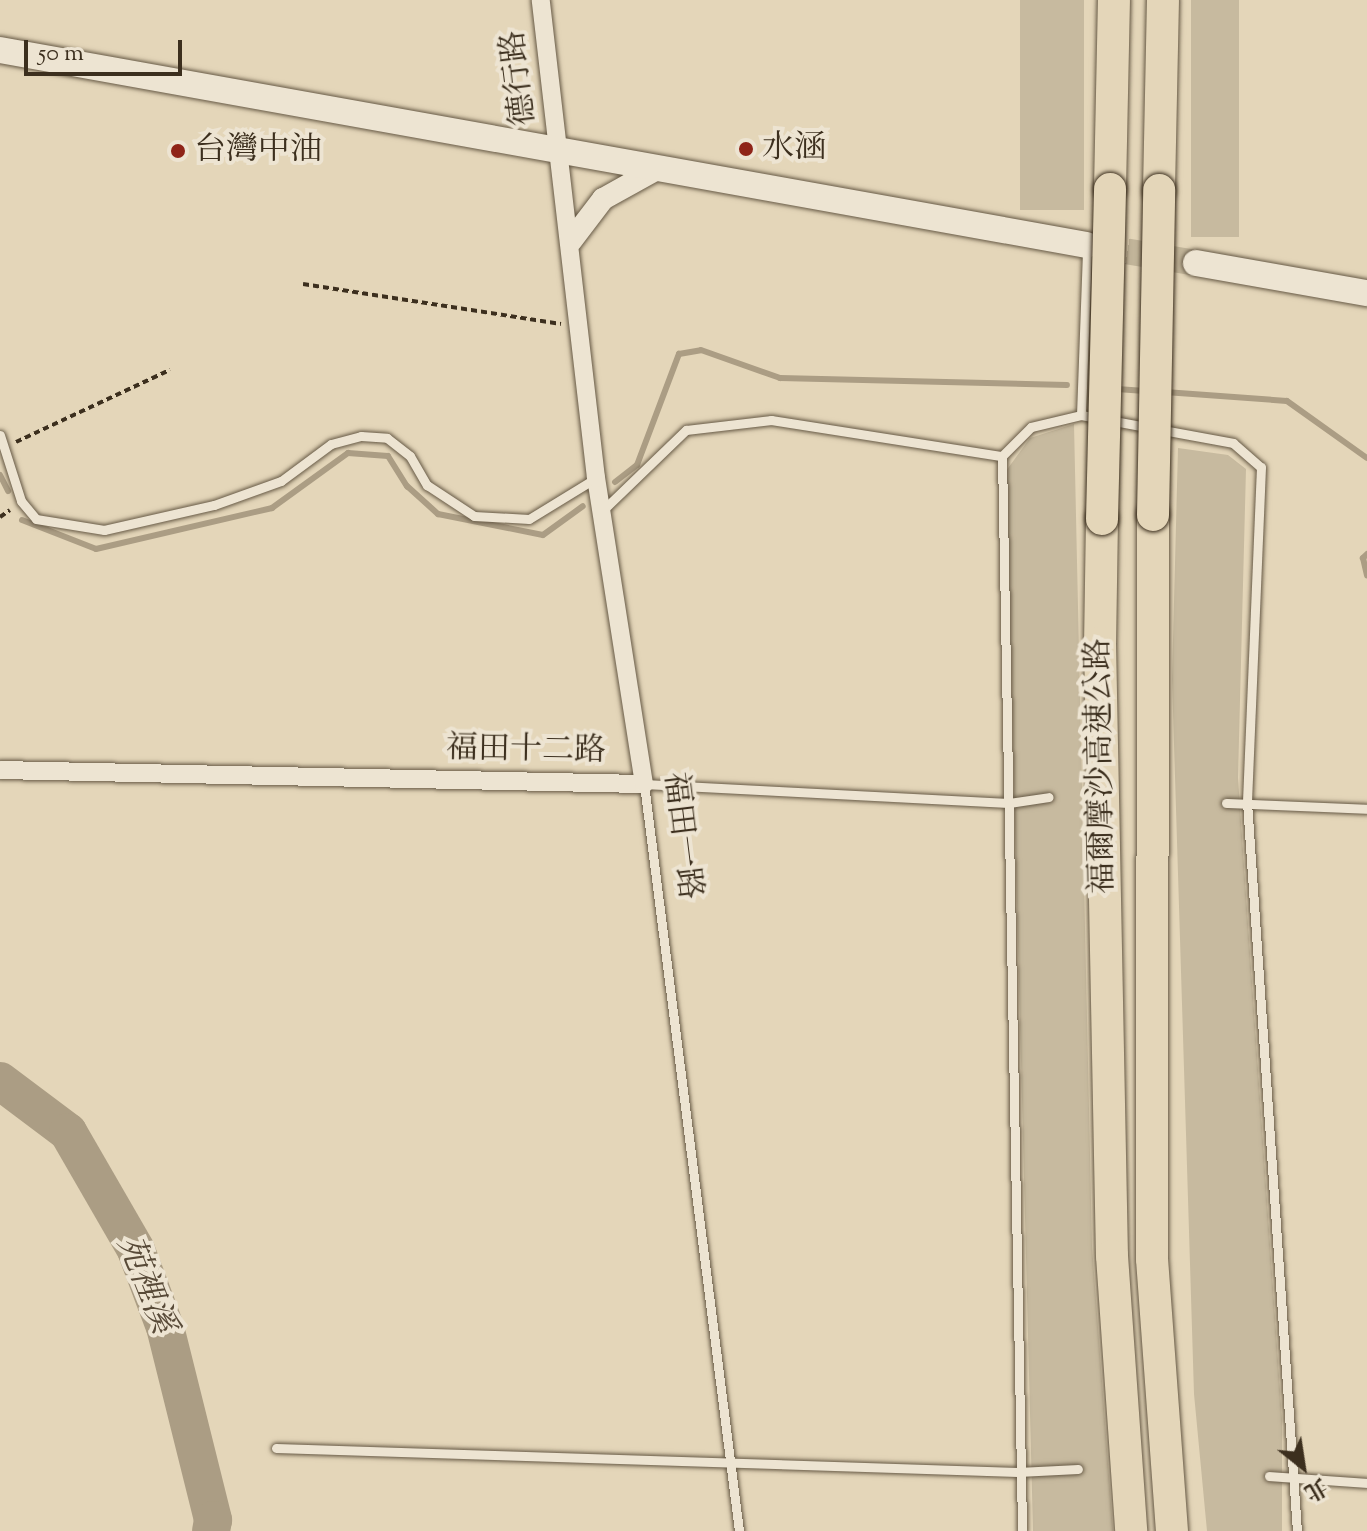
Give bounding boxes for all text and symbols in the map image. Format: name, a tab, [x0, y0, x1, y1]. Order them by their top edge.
scale bar	[28, 24, 186, 74]
street label: 德行路	[495, 28, 545, 128]
text: 50 m	[38, 37, 84, 71]
place label: 水涵	[762, 130, 826, 168]
place label: 台灣中油	[194, 132, 322, 170]
marker: 水涵	[737, 140, 755, 158]
marker: 台灣中油	[169, 142, 187, 160]
street label: 福爾摩沙高速公路	[1081, 638, 1123, 894]
street label: 福田十二路	[446, 730, 606, 772]
street label: 福田一路	[654, 770, 708, 902]
water label: 苑裡溪	[107, 1230, 183, 1340]
north arrow	[1263, 1427, 1343, 1507]
text: 北	[1297, 1468, 1333, 1507]

